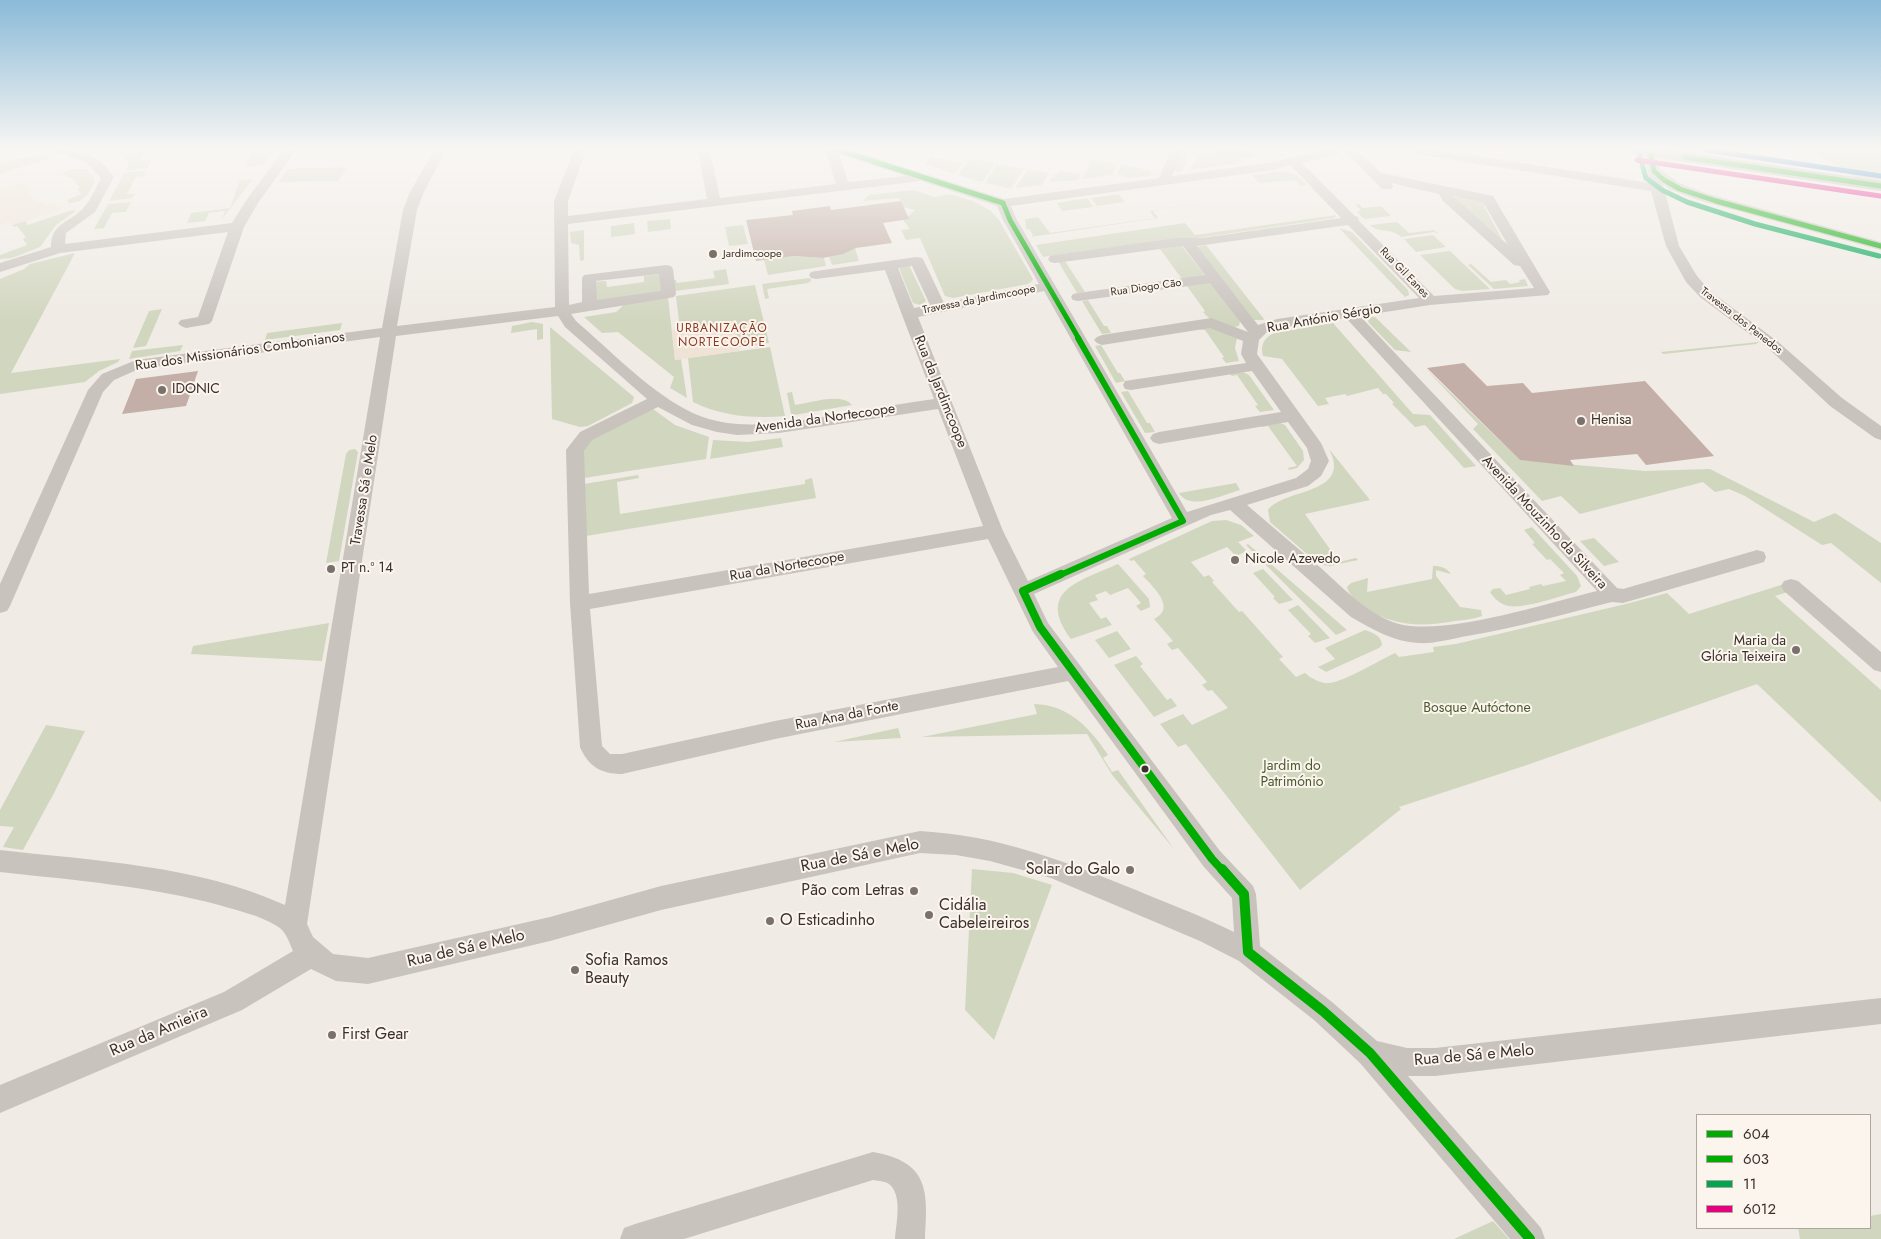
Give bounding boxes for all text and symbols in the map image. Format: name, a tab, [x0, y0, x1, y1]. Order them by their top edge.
street label: Rua Gil Eanes	[1377, 245, 1431, 301]
place label: Jardimcoope	[723, 247, 782, 261]
marker: Jardimcoope	[707, 248, 719, 260]
street label: Rua Diogo Cão	[1110, 277, 1182, 299]
street label: Travessa da Jardimcoope	[922, 283, 1036, 317]
street label: Travessa dos Penedos	[1697, 285, 1785, 357]
street label: Rua António Sérgio	[1266, 301, 1382, 337]
district label: URBANIZAÇÃO NORTECOOPE	[675, 322, 769, 350]
street label: Rua dos Missionários Combonianos	[134, 329, 346, 375]
street label: Rua da Jardimcoope	[910, 333, 970, 451]
place label: IDONIC	[172, 382, 220, 398]
marker: IDONIC	[156, 384, 168, 396]
street label: Avenida da Nortecoope	[754, 401, 896, 437]
place label: Henisa	[1591, 413, 1632, 429]
marker: Henisa	[1575, 415, 1587, 427]
street label: Travessa Sá e Melo	[348, 434, 382, 546]
street label: Avenida Mouzinho da Silveira	[1478, 453, 1610, 593]
street label: Rua da Nortecoope	[728, 549, 846, 585]
place label: Nicole Azevedo	[1245, 552, 1340, 568]
marker: Nicole Azevedo	[1229, 554, 1241, 566]
place label: PT n.º 14	[341, 561, 393, 577]
marker: PT n.º 14	[325, 563, 337, 575]
place label: Maria da Glória Teixeira	[1701, 634, 1786, 666]
marker: Maria da Glória Teixeira	[1790, 644, 1802, 656]
street label: Rua Ana da Fonte	[794, 698, 900, 734]
park label: Bosque Autóctone	[1423, 701, 1531, 717]
park label: Jardim do Património	[1261, 759, 1323, 792]
unlabelled marker	[1140, 764, 1150, 774]
street label: Rua de Sá e Melo	[799, 835, 921, 877]
place label: Solar do Galo	[1026, 860, 1120, 880]
marker: Solar do Galo	[1124, 864, 1136, 876]
place label: Pão com Letras	[801, 881, 904, 901]
marker: Pão com Letras	[908, 885, 920, 897]
place label: Cidália Cabeleireiros	[939, 896, 1029, 934]
marker: Cidália Cabeleireiros	[923, 909, 935, 921]
place label: O Esticadinho	[780, 911, 875, 931]
marker: O Esticadinho	[764, 915, 776, 927]
street label: Rua de Sá e Melo	[405, 926, 527, 972]
place label: Sofia Ramos Beauty	[585, 951, 668, 989]
marker: Sofia Ramos Beauty	[569, 964, 581, 976]
street label: Rua da Amieira	[107, 1003, 211, 1061]
place label: First Gear	[342, 1025, 409, 1045]
marker: First Gear	[326, 1029, 338, 1041]
street label: Rua de Sá e Melo	[1413, 1041, 1535, 1071]
legend	[1696, 1114, 1871, 1229]
text: 604	[1743, 1123, 1769, 1145]
text: 603	[1743, 1148, 1769, 1170]
text: 11	[1743, 1173, 1757, 1195]
text: 6012	[1743, 1198, 1776, 1220]

